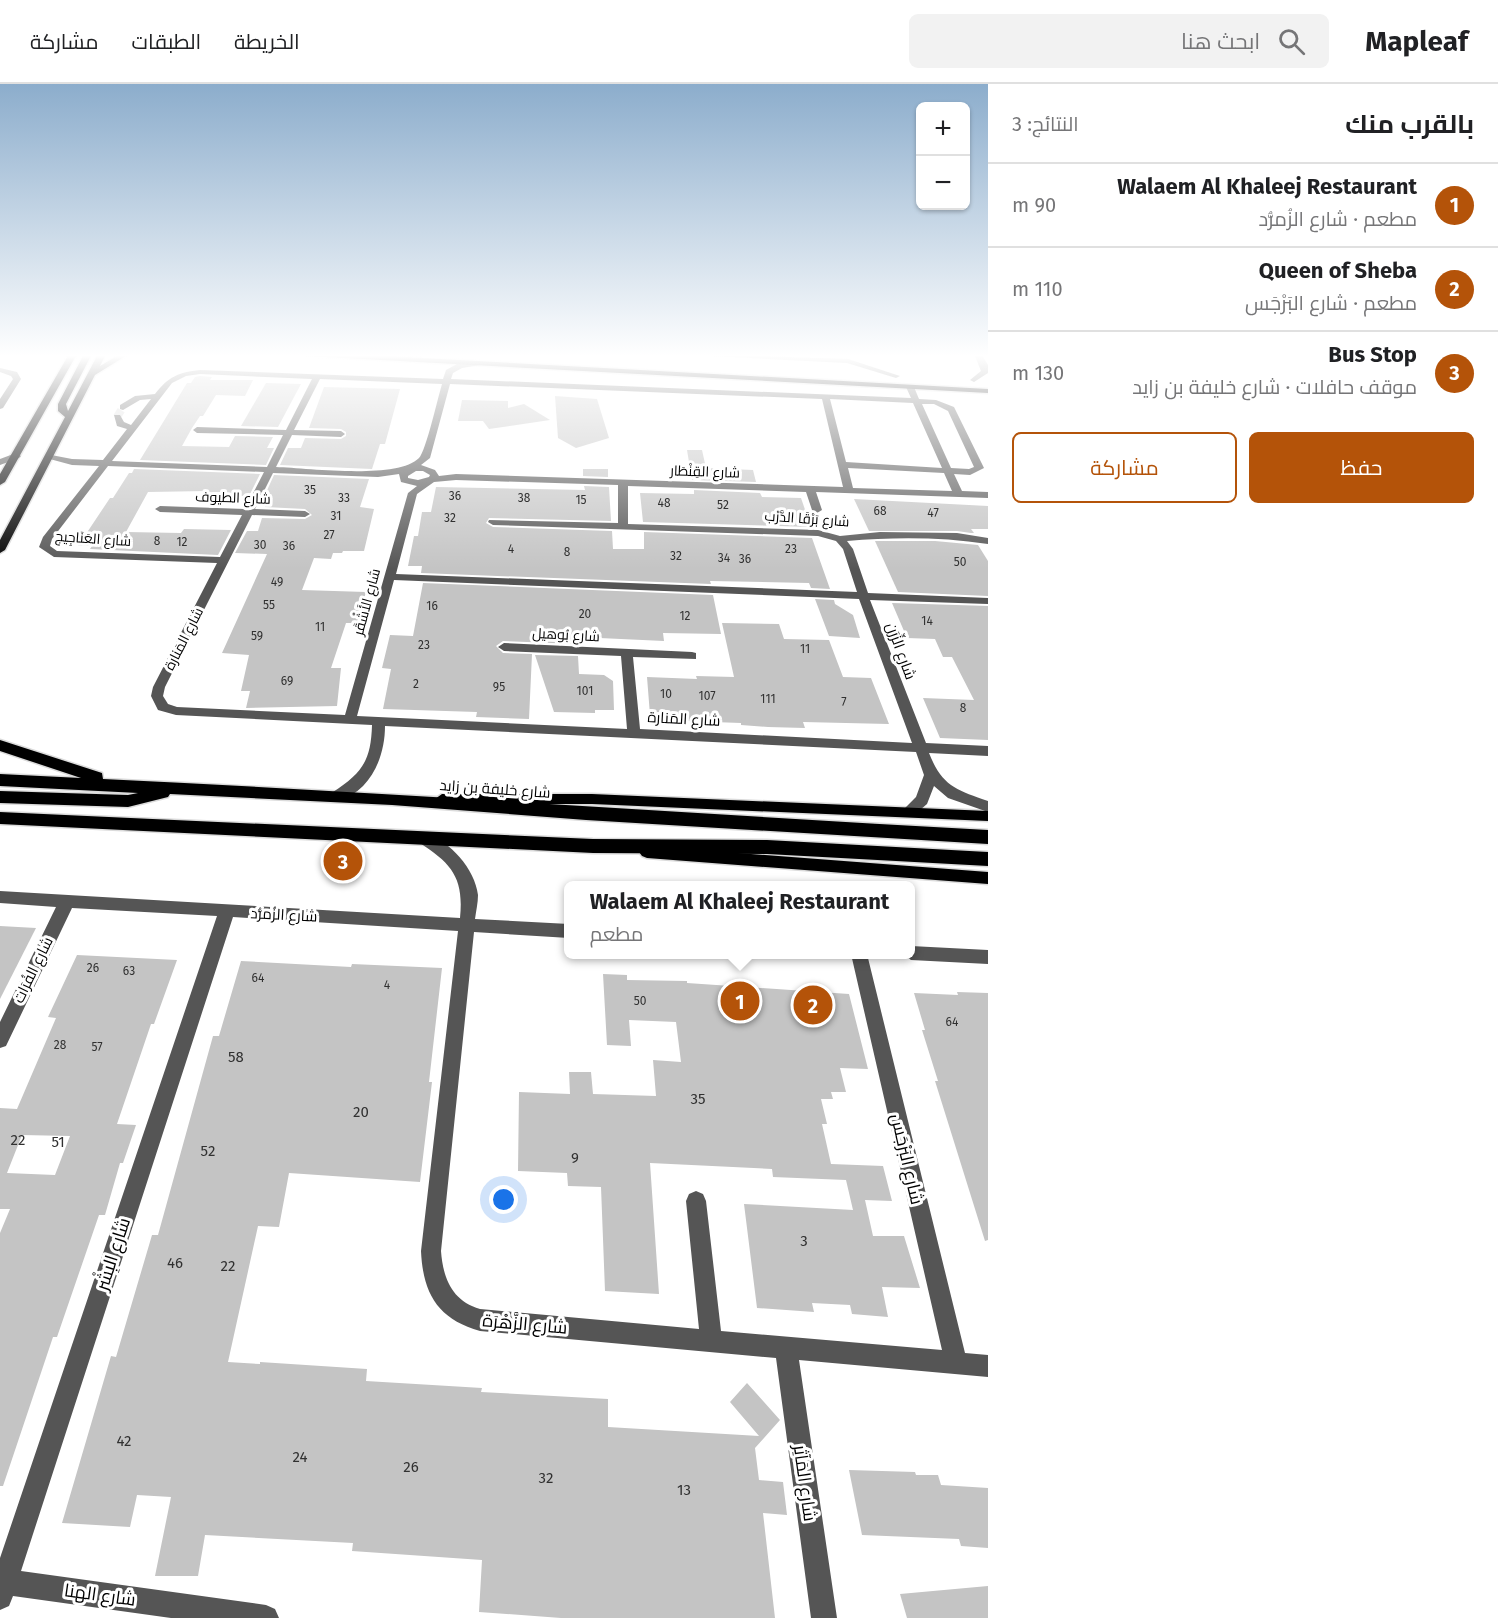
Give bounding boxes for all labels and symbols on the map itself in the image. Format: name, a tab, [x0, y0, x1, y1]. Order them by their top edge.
street label: شارع القِنْطَار	[669, 462, 740, 482]
house number: 35	[304, 483, 316, 497]
street label: شارع الطيوف	[195, 488, 271, 508]
house number: 36	[449, 489, 461, 503]
house number: 33	[338, 491, 350, 505]
house number: 38	[518, 491, 531, 505]
house number: 15	[575, 493, 587, 507]
house number: 48	[658, 496, 671, 510]
house number: 52	[717, 498, 729, 512]
house number: 68	[873, 504, 887, 518]
house number: 47	[927, 506, 939, 520]
street label: شارع بَرْقَا الدَّرْب	[764, 508, 850, 530]
house number: 31	[331, 509, 341, 523]
house number: 32	[444, 511, 456, 525]
street label: شارع العَنَاجِيج	[54, 528, 132, 550]
house number: 27	[323, 528, 335, 542]
house number: 8	[154, 534, 161, 548]
house number: 12	[176, 535, 188, 549]
house number: 30	[254, 538, 267, 552]
house number: 36	[283, 539, 295, 553]
house number: 4	[508, 542, 515, 556]
house number: 23	[785, 542, 797, 556]
house number: 8	[564, 545, 571, 559]
house number: 32	[670, 549, 682, 563]
house number: 34	[718, 551, 731, 565]
house number: 36	[739, 552, 751, 566]
house number: 50	[954, 555, 967, 569]
street label: شارع الأَشْقَر	[347, 566, 384, 638]
house number: 49	[271, 575, 283, 589]
house number: 55	[263, 598, 275, 612]
house number: 16	[426, 599, 438, 613]
street label: شارع المَنارة	[161, 605, 207, 673]
house number: 20	[579, 607, 592, 621]
house number: 12	[679, 609, 691, 623]
house number: 14	[921, 614, 933, 628]
house number: 11	[315, 620, 325, 634]
street label: شارع الزِّرَن	[880, 620, 921, 683]
street label: شارع بُوهيل	[532, 625, 600, 645]
house number: 59	[251, 629, 263, 643]
house number: 23	[418, 638, 430, 652]
house number: 11	[800, 642, 810, 656]
house number: 69	[281, 674, 293, 688]
house number: 2	[413, 677, 419, 691]
house number: 95	[493, 680, 505, 694]
house number: 101	[577, 684, 593, 698]
house number: 10	[660, 687, 672, 701]
house number: 107	[699, 689, 715, 703]
house number: 111	[760, 692, 776, 706]
house number: 7	[841, 695, 847, 709]
house number: 8	[960, 701, 967, 715]
street label: شارع المَنارة	[647, 708, 721, 732]
street label: شارع خليفة بن زايد	[439, 776, 551, 804]
pin: 3	[324, 838, 362, 884]
street label: شارع الزُمرُّد	[250, 904, 318, 928]
street label: شارع الفُرَات	[9, 934, 58, 1007]
house number: 26	[87, 961, 99, 975]
house number: 63	[123, 964, 135, 978]
house number: 64	[252, 971, 265, 985]
house number: 4	[384, 978, 391, 992]
pin: 1	[720, 978, 760, 1024]
pin: 2	[794, 982, 832, 1028]
house number: 50	[634, 994, 647, 1008]
house number: 64	[946, 1015, 959, 1029]
house number: 28	[54, 1038, 67, 1052]
house number: 57	[91, 1040, 103, 1054]
house number: 58	[228, 1048, 244, 1066]
house number: 35	[690, 1090, 706, 1108]
house number: 20	[353, 1103, 369, 1121]
street label: شارع البَرْجَس	[885, 1111, 928, 1207]
house number: 22	[11, 1131, 25, 1149]
house number: 51	[51, 1133, 65, 1151]
house number: 52	[201, 1142, 215, 1160]
house number: 9	[571, 1149, 579, 1167]
your location	[489, 1185, 518, 1214]
street label: شارع البِشْر	[88, 1214, 136, 1294]
house number: 3	[800, 1232, 808, 1250]
house number: 46	[167, 1254, 183, 1272]
house number: 22	[221, 1257, 235, 1275]
street label: شارع الزَّهْرَة	[482, 1309, 568, 1340]
house number: 42	[116, 1432, 132, 1450]
street label: شارع المَآثِر	[788, 1442, 821, 1523]
house number: 24	[292, 1448, 308, 1466]
house number: 26	[403, 1458, 419, 1476]
house number: 32	[539, 1469, 553, 1487]
house number: 13	[677, 1481, 691, 1499]
street label: شارع الهنا	[63, 1579, 137, 1612]

